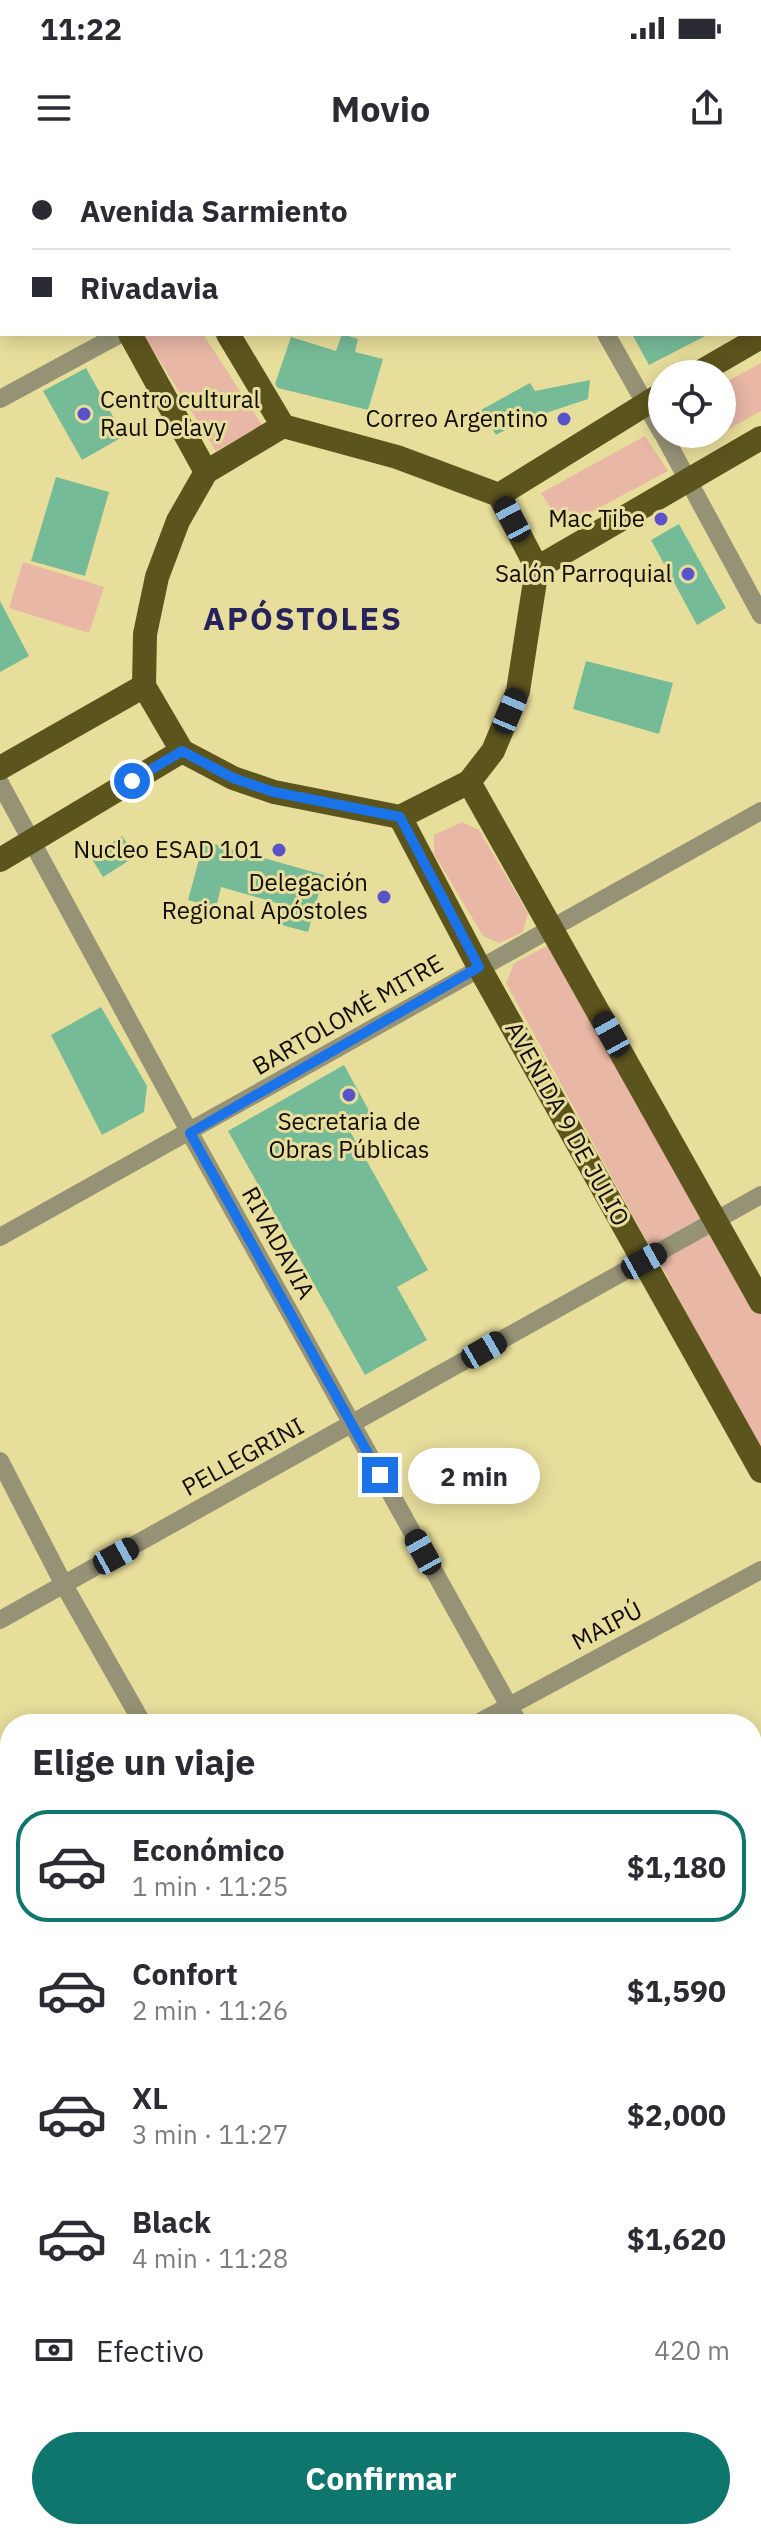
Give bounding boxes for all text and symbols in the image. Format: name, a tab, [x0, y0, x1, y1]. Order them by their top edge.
text: 11:22	[40, 9, 122, 48]
text: Movio	[331, 85, 430, 132]
icon: menu	[32, 86, 76, 130]
icon: share	[685, 86, 729, 130]
text: Avenida Sarmiento	[80, 191, 348, 230]
text: Rivadavia	[80, 268, 219, 307]
map controls	[648, 360, 736, 448]
button: locate	[648, 360, 736, 448]
place label: Centro cultural Raul Delavy	[100, 383, 260, 443]
place label: Correo Argentino	[365, 402, 548, 434]
marker: Centro cultural Raul Delavy	[75, 405, 93, 423]
marker: Correo Argentino	[555, 410, 573, 428]
car	[490, 492, 534, 546]
place label: Mac Tibe	[548, 502, 645, 534]
marker: Mac Tibe	[652, 510, 670, 528]
place label: Salón Parroquial	[495, 557, 672, 589]
marker: Salón Parroquial	[679, 565, 697, 583]
district label: APÓSTOLES	[203, 597, 403, 639]
car	[490, 684, 530, 738]
route start	[114, 763, 150, 799]
place label: Nucleo ESAD 101	[73, 833, 263, 865]
marker: Nucleo ESAD 101	[270, 841, 288, 859]
place label: Delegación Regional Apóstoles	[162, 866, 368, 926]
marker: Delegación Regional Apóstoles	[375, 888, 393, 906]
street label: BARTOLOMÉ MITRE	[246, 946, 449, 1082]
car	[589, 1007, 633, 1061]
street label: AVENIDA 9 DE JULIO	[498, 1015, 637, 1232]
marker: Secretaria de Obras Públicas	[340, 1086, 358, 1104]
place label: Secretaria de Obras Públicas	[269, 1105, 430, 1165]
street label: RIVADAVIA	[235, 1181, 323, 1304]
car	[617, 1239, 671, 1283]
car	[457, 1328, 511, 1372]
street label: PELLEGRINI	[176, 1409, 309, 1503]
callout: 2 min	[408, 1447, 540, 1503]
route end	[362, 1457, 398, 1493]
text: 2 min	[440, 1459, 508, 1493]
car	[401, 1525, 445, 1579]
car	[89, 1534, 143, 1578]
street label: MAIPÚ	[566, 1593, 647, 1657]
text: Elige un viaje	[32, 1738, 256, 1785]
icon: car	[36, 1830, 108, 1902]
text: Económico	[132, 1830, 285, 1869]
text: $1,180	[627, 1847, 726, 1886]
text: 1 min · 11:25	[132, 1869, 288, 1903]
icon: car	[36, 1954, 108, 2026]
text: Confort	[132, 1954, 238, 1993]
text: $1,590	[627, 1971, 726, 2010]
text: 2 min · 11:26	[132, 1993, 288, 2027]
icon: car	[36, 2078, 108, 2150]
text: XL	[132, 2078, 168, 2117]
text: $2,000	[627, 2095, 726, 2134]
text: 3 min · 11:27	[132, 2117, 288, 2151]
icon: car	[36, 2202, 108, 2274]
text: Black	[132, 2202, 211, 2241]
text: $1,620	[627, 2219, 726, 2258]
text: 4 min · 11:28	[132, 2241, 288, 2275]
icon: cash	[32, 2328, 76, 2372]
text: Efectivo	[96, 2331, 204, 2370]
text: 420 m	[654, 2333, 730, 2367]
button: Confirmar	[32, 2432, 730, 2524]

